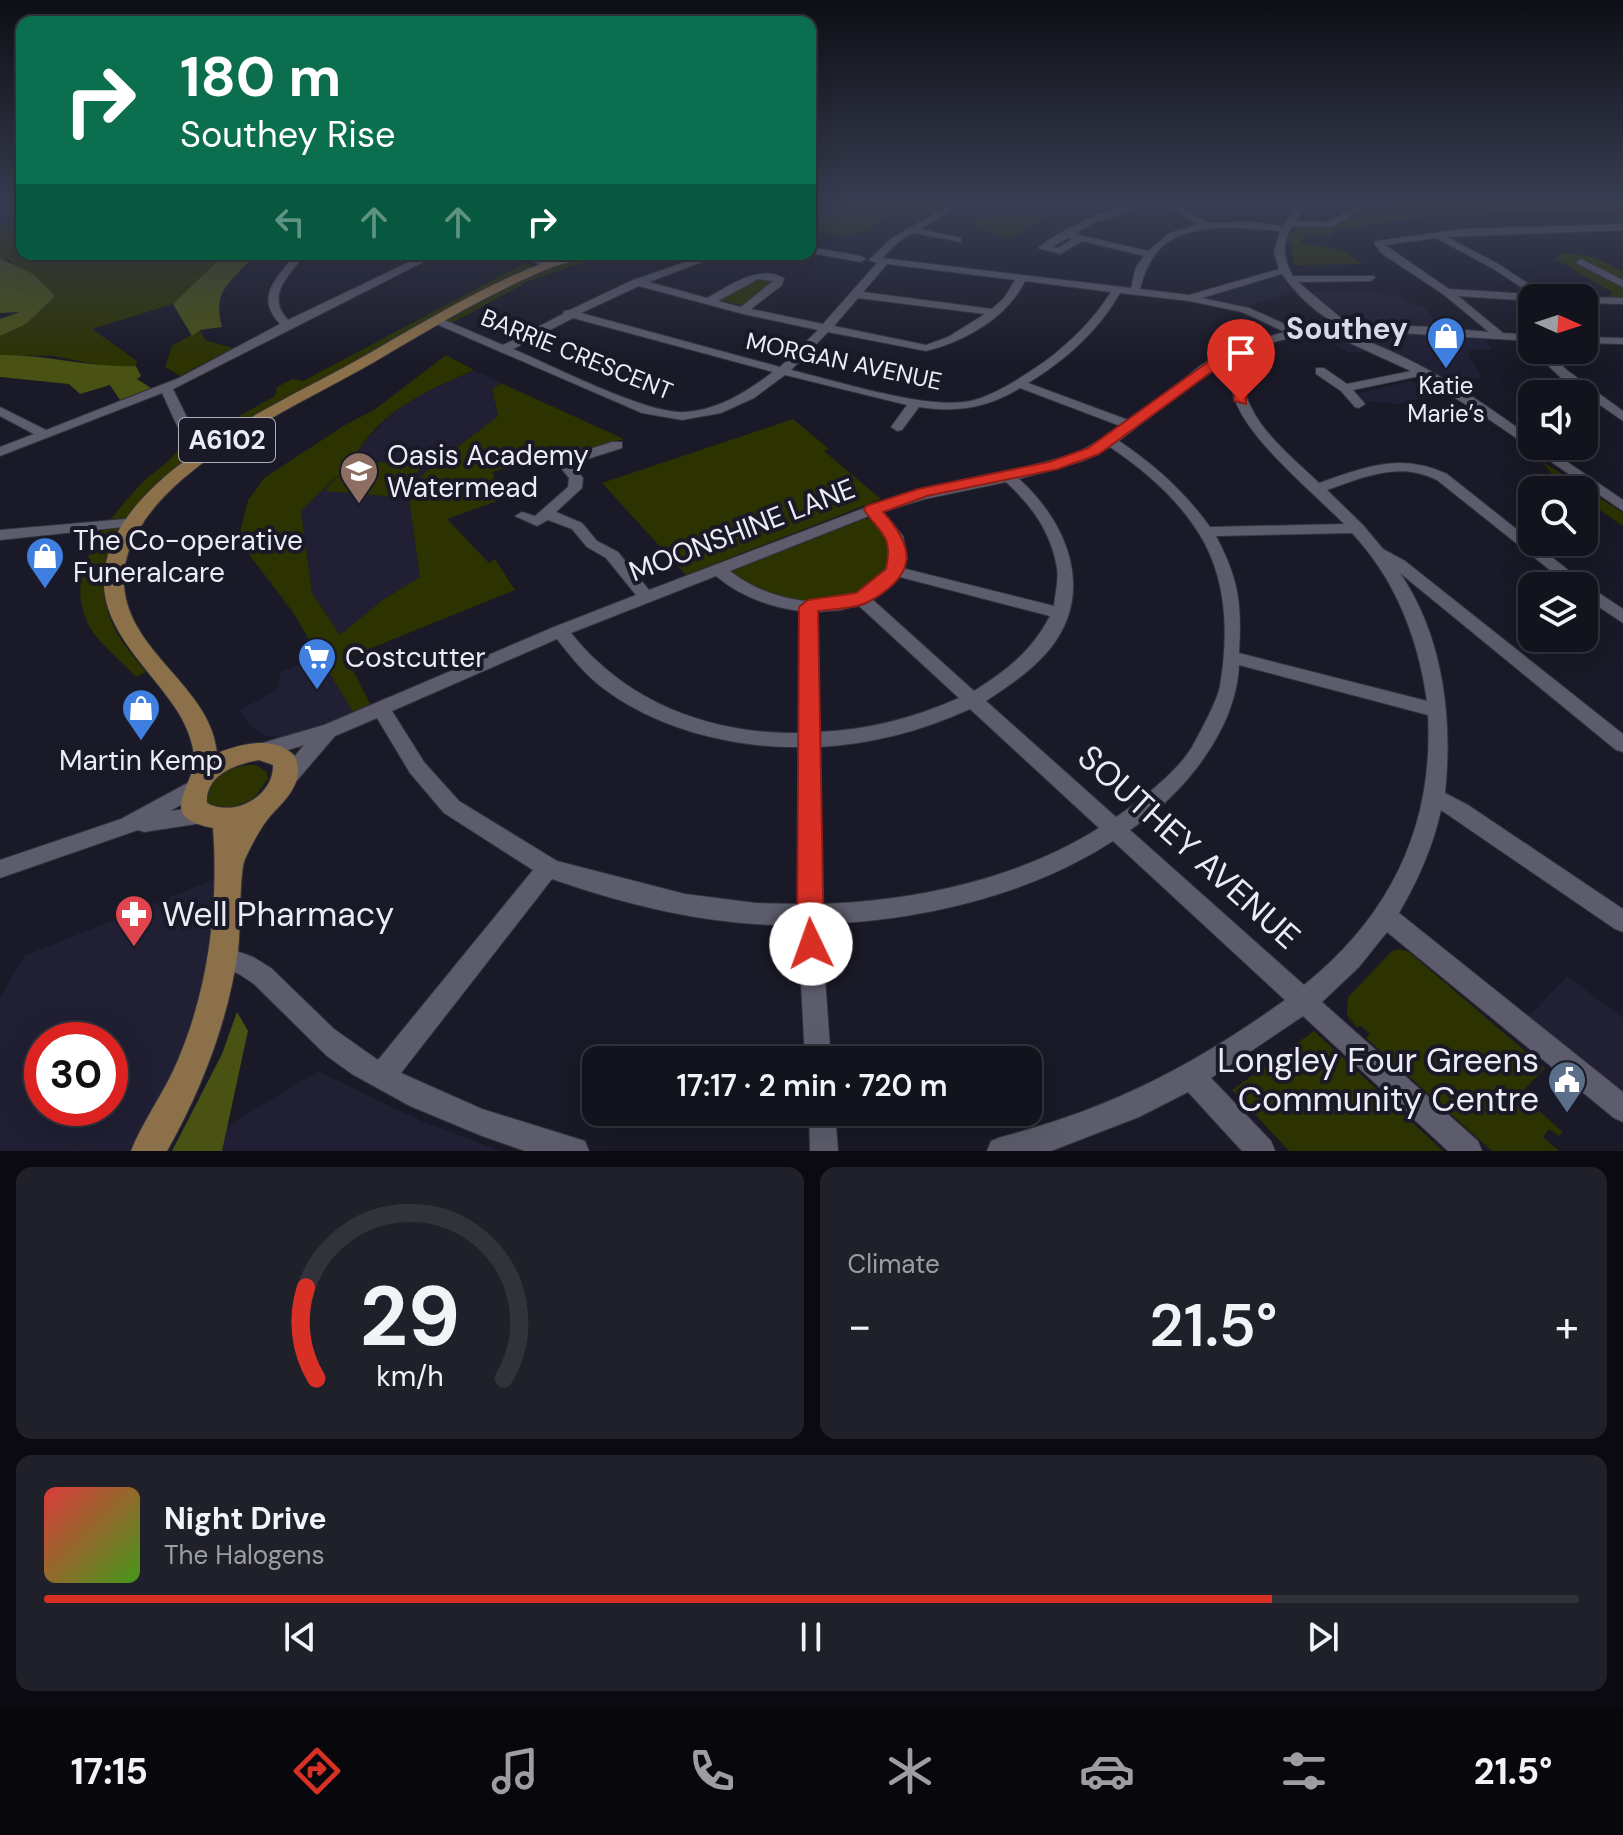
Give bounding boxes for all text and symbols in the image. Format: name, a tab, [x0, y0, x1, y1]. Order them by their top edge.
text: 180 m	[180, 40, 341, 113]
icon: right	[48, 48, 152, 152]
text: Southey Rise	[180, 111, 396, 158]
icon: left	[268, 200, 312, 244]
icon: ahead	[352, 200, 396, 244]
icon: ahead	[436, 200, 480, 244]
icon: right	[520, 200, 564, 244]
north arrow	[1518, 284, 1598, 364]
map controls	[1518, 284, 1598, 652]
street label: BARRIE CRESCENT	[477, 301, 677, 407]
district label: Southey	[1286, 309, 1408, 348]
shop icon: Katie Marie’s	[1425, 315, 1467, 370]
pin	[1207, 319, 1275, 401]
street label: MORGAN AVENUE	[743, 325, 945, 397]
icon: arrive	[1219, 331, 1263, 375]
place label: Katie Marie’s	[1407, 370, 1485, 429]
button: sound	[1518, 380, 1598, 460]
road number: A6102	[179, 418, 275, 462]
place label: Oasis Academy Watermead	[387, 437, 589, 506]
school or university icon: Oasis Academy Watermead	[338, 450, 380, 505]
street label: MOONSHINE LANE	[624, 470, 860, 590]
button: search	[1518, 476, 1598, 556]
place label: The Co-operative Funeralcare	[73, 522, 303, 591]
shop icon: The Co-operative Funeralcare	[24, 535, 66, 590]
button: layers	[1518, 572, 1598, 652]
supermarket icon: Costcutter	[296, 636, 338, 691]
place label: Costcutter	[345, 639, 486, 676]
shop icon: Martin Kemp	[120, 687, 162, 742]
street label: SOUTHEY AVENUE	[1068, 735, 1310, 959]
place label: Martin Kemp	[59, 742, 223, 779]
place label: Well Pharmacy	[162, 892, 394, 937]
pharmacy icon: Well Pharmacy	[113, 893, 155, 948]
position arrow	[769, 902, 853, 986]
speed limit sign: 30	[24, 1022, 128, 1126]
place label: Longley Four Greens Community Centre	[1217, 1038, 1539, 1122]
public building icon: Longley Four Greens Community Centre	[1546, 1059, 1588, 1114]
text: 17:17 · 2 min · 720 m	[677, 1066, 947, 1105]
text: Climate	[848, 1247, 940, 1281]
text: 29	[360, 1262, 460, 1371]
text: 21.5°	[1149, 1286, 1277, 1365]
text: −	[848, 1297, 872, 1355]
text: +	[1555, 1297, 1579, 1355]
text: km/h	[376, 1358, 444, 1395]
text: Night Drive	[164, 1499, 327, 1538]
text: The Halogens	[164, 1538, 324, 1572]
icon: previous	[278, 1615, 322, 1659]
icon: pause	[789, 1615, 833, 1659]
icon: next	[1301, 1615, 1345, 1659]
icon: directions	[289, 1743, 345, 1799]
icon: music	[487, 1743, 543, 1799]
icon: phone	[684, 1743, 740, 1799]
icon: climate	[882, 1743, 938, 1799]
icon: car	[1079, 1743, 1135, 1799]
icon: filters	[1276, 1743, 1332, 1799]
text: 17:15	[71, 1748, 148, 1795]
text: 21.5°	[1474, 1748, 1552, 1795]

